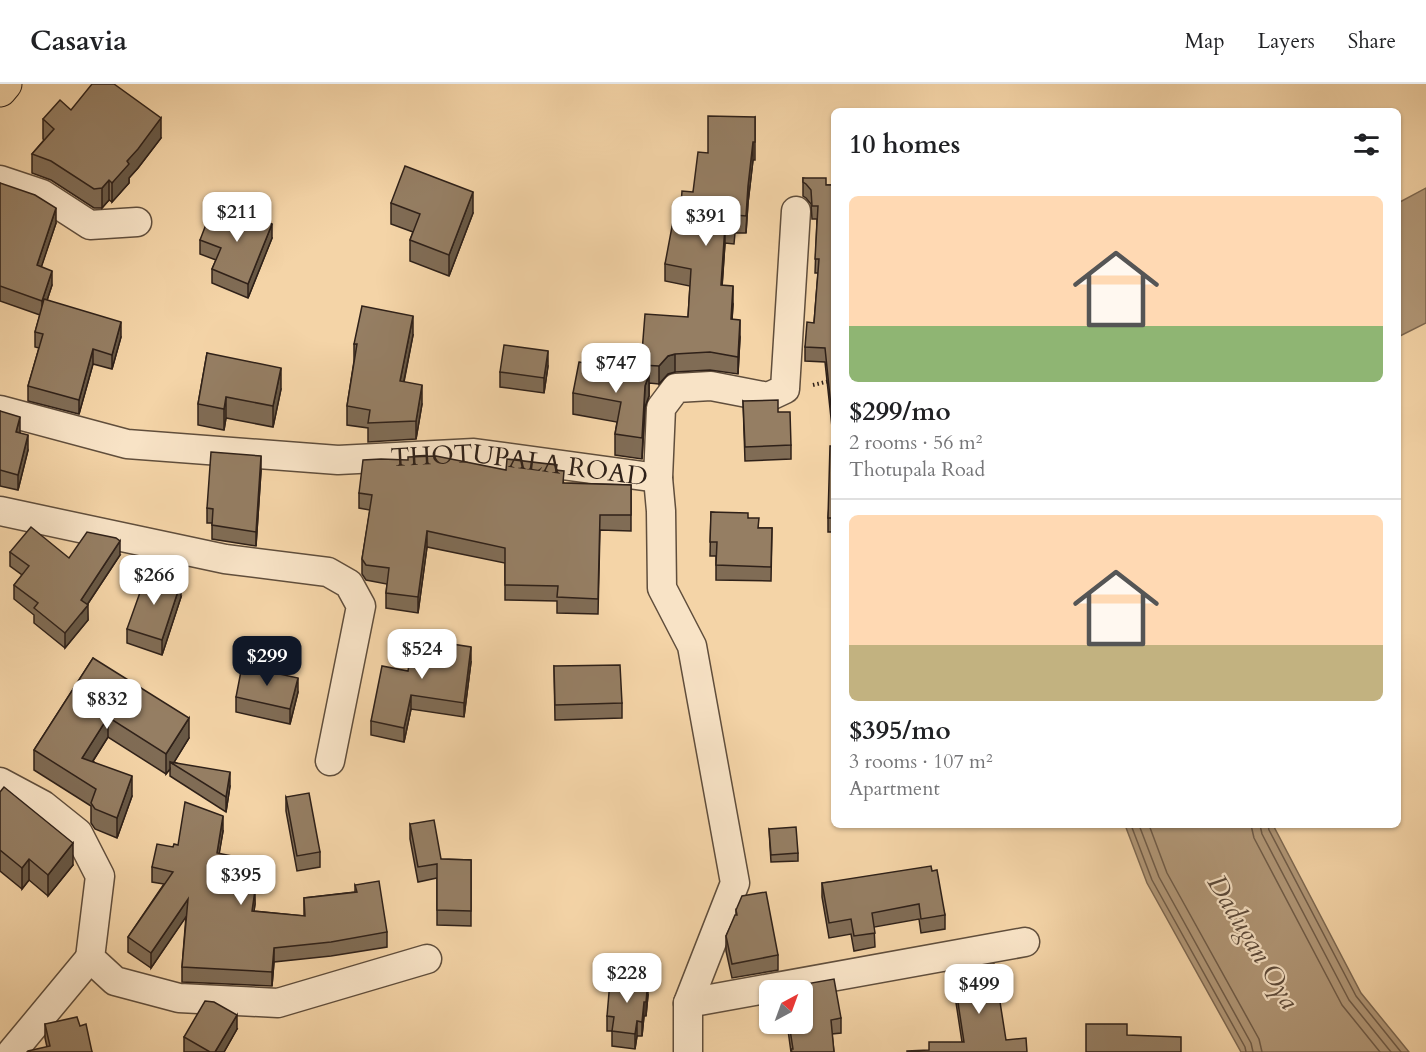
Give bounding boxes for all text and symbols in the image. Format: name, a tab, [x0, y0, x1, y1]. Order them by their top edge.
text: Casavia	[30, 22, 127, 60]
text: Map	[1185, 27, 1225, 56]
text: Layers	[1258, 27, 1315, 56]
text: Share	[1348, 27, 1396, 56]
text: 10 homes	[849, 127, 960, 162]
icon: filters	[1350, 128, 1383, 161]
pin: $211	[201, 192, 273, 243]
pin: $391	[670, 196, 742, 247]
text: $211	[217, 198, 257, 225]
text: $391	[686, 202, 726, 229]
icon: home	[1062, 235, 1170, 343]
pin: $747	[580, 343, 652, 394]
text: $747	[596, 349, 636, 376]
text: $299/mo	[849, 394, 951, 429]
text: 2 rooms · 56 m²	[849, 429, 982, 456]
street label: THOTUPALA ROAD	[390, 435, 650, 494]
text: Thotupala Road	[849, 456, 985, 483]
icon: home	[1062, 554, 1170, 662]
pin: $266	[118, 555, 190, 606]
text: $266	[134, 561, 174, 588]
pin: $524	[386, 629, 458, 680]
text: $524	[402, 635, 442, 662]
pin: $299	[231, 636, 303, 687]
text: $299	[247, 642, 287, 669]
pin: $832	[71, 679, 143, 730]
text: $832	[87, 685, 127, 712]
text: $395/mo	[849, 713, 951, 748]
text: 3 rooms · 107 m²	[849, 748, 993, 775]
text: Apartment	[849, 775, 940, 802]
pin: $395	[205, 855, 277, 906]
text: $395	[221, 861, 261, 888]
water label: Dadugan Oya	[1198, 868, 1308, 1016]
pin: $228	[591, 953, 663, 1004]
text: $228	[607, 959, 647, 986]
pin: $499	[943, 964, 1015, 1015]
text: $499	[959, 970, 999, 997]
north arrow	[759, 980, 813, 1034]
map controls	[759, 980, 813, 1034]

